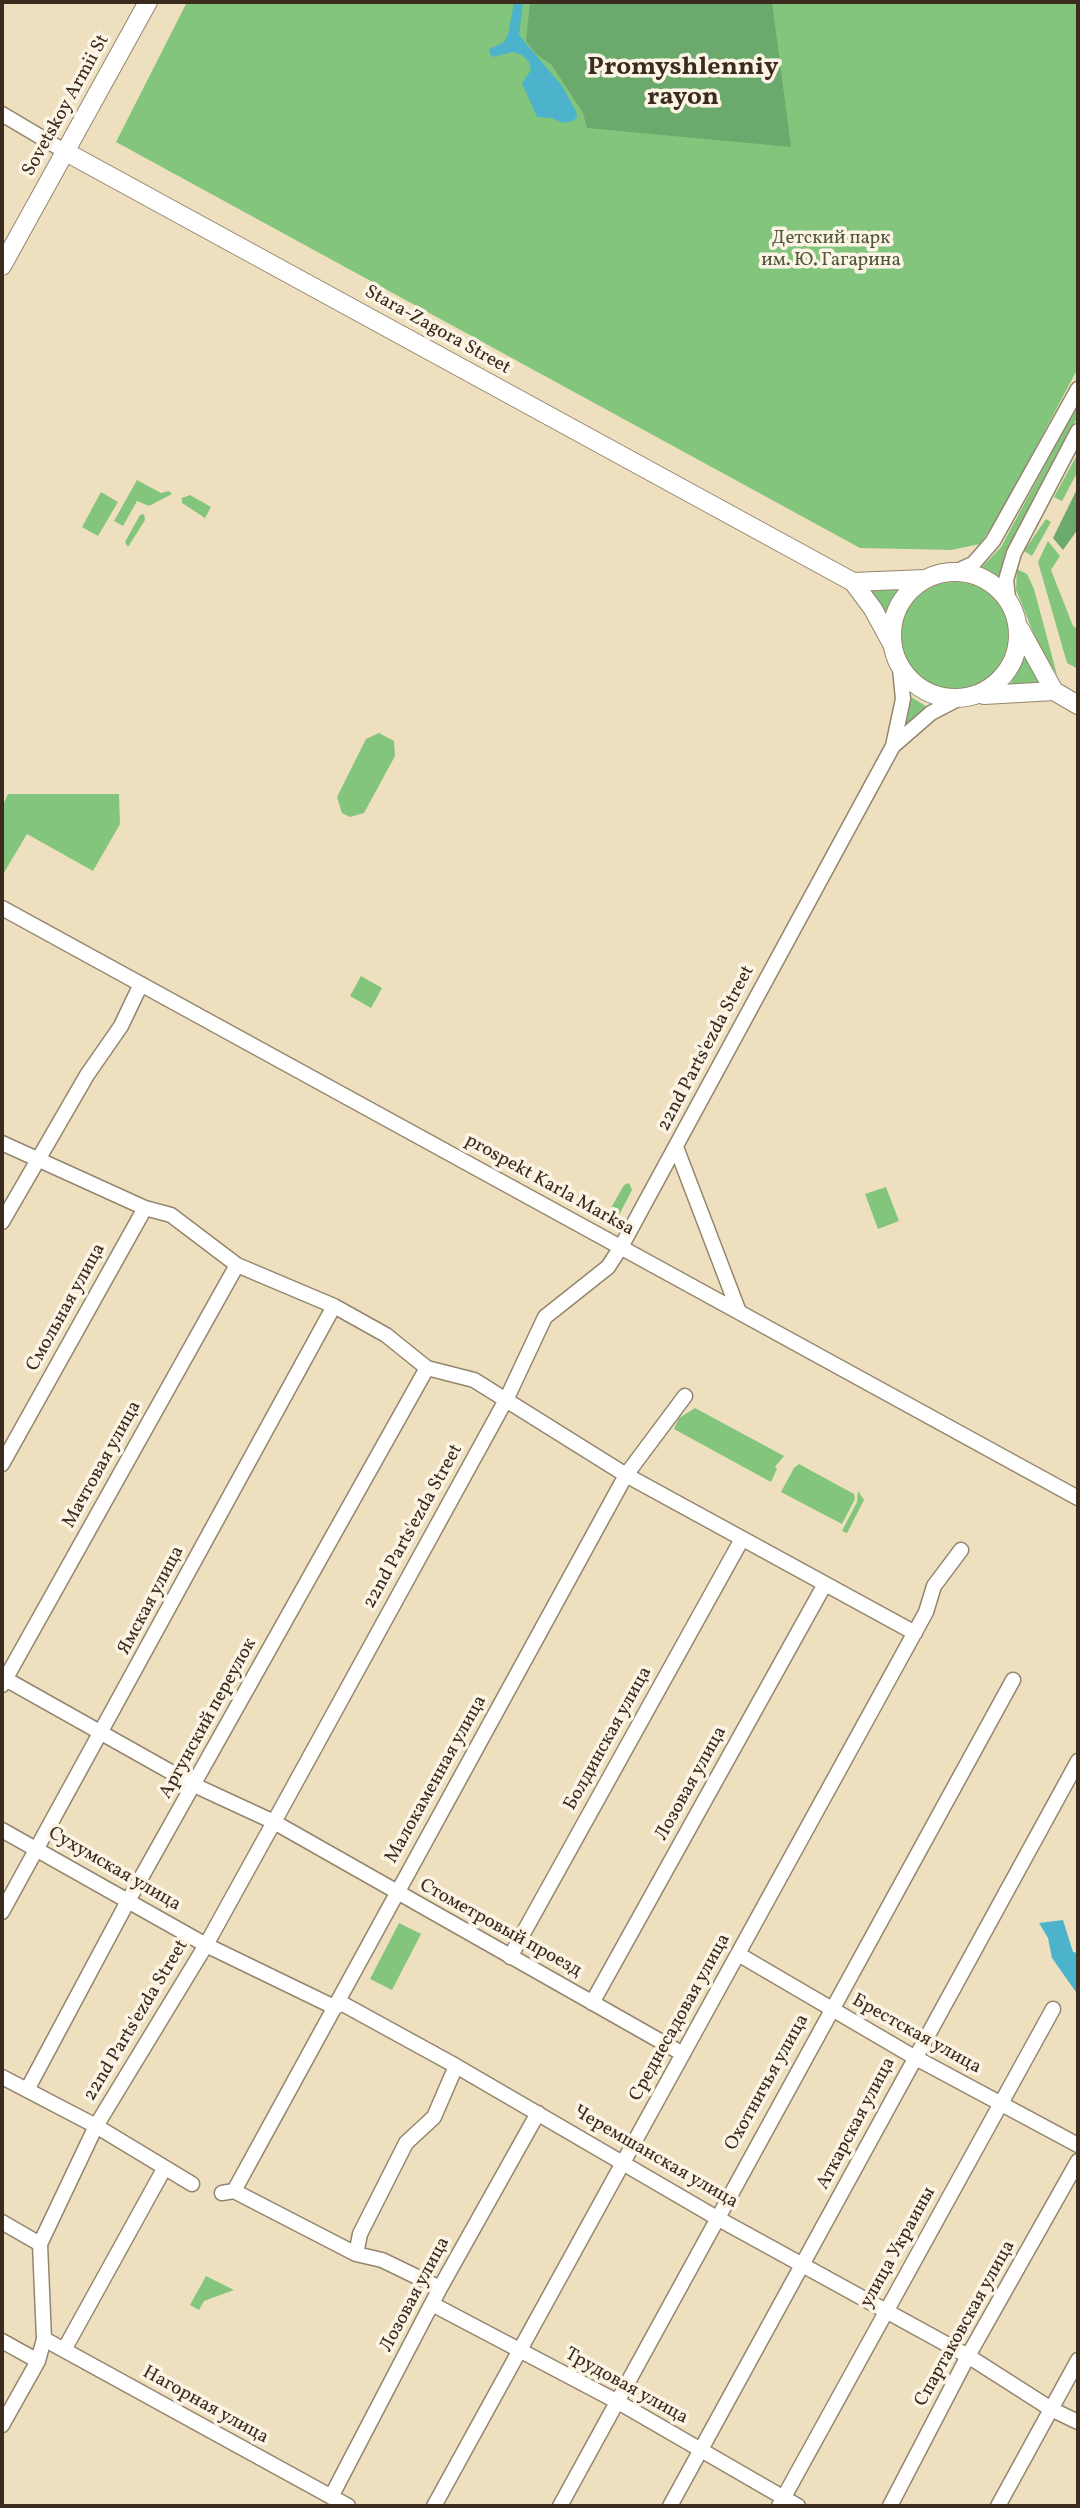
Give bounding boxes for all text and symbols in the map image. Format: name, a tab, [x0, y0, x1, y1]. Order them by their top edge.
street label: Sovetskoy Armii St	[19, 31, 115, 181]
district label: Promyshlenniy rayon	[587, 53, 779, 114]
park label: Детский парк им. Ю. Гагарина	[761, 229, 901, 273]
street label: Stara-Zagora Street	[360, 281, 514, 381]
street label: 22nd Parts'ezda Street	[654, 962, 760, 1136]
street label: prospekt Karla Marksa	[460, 1130, 638, 1242]
street label: Смольная улица	[22, 1240, 112, 1376]
street label: Мачтовая улица	[59, 1397, 147, 1533]
street label: 22nd Parts'ezda Street	[359, 1441, 469, 1613]
street label: Ямская улица	[114, 1543, 190, 1659]
street label: Аргунский переулок	[155, 1635, 263, 1803]
street label: Болдинская улица	[560, 1663, 658, 1815]
street label: Малокаменная улица	[381, 1692, 493, 1868]
street label: Лозовая улица	[651, 1723, 733, 1845]
street label: Сухумская улица	[44, 1823, 184, 1917]
street label: Стометровый проезд	[415, 1875, 585, 1983]
street label: Среднесадовая улица	[625, 1930, 737, 2106]
street label: 22nd Parts'ezda Street	[80, 1936, 194, 2106]
street label: Брестская улица	[847, 1990, 985, 2080]
street label: Охотничья улица	[721, 2011, 815, 2155]
street label: Аткарская улица	[813, 2054, 901, 2194]
street label: Черемшанская улица	[568, 2101, 742, 2215]
street label: улица Украины	[856, 2184, 942, 2312]
street label: Лозовая улица	[376, 2234, 456, 2356]
street label: Спартаковская улица	[911, 2237, 1021, 2411]
street label: Трудовая улица	[560, 2344, 692, 2430]
street label: Нагорная улица	[138, 2362, 272, 2450]

